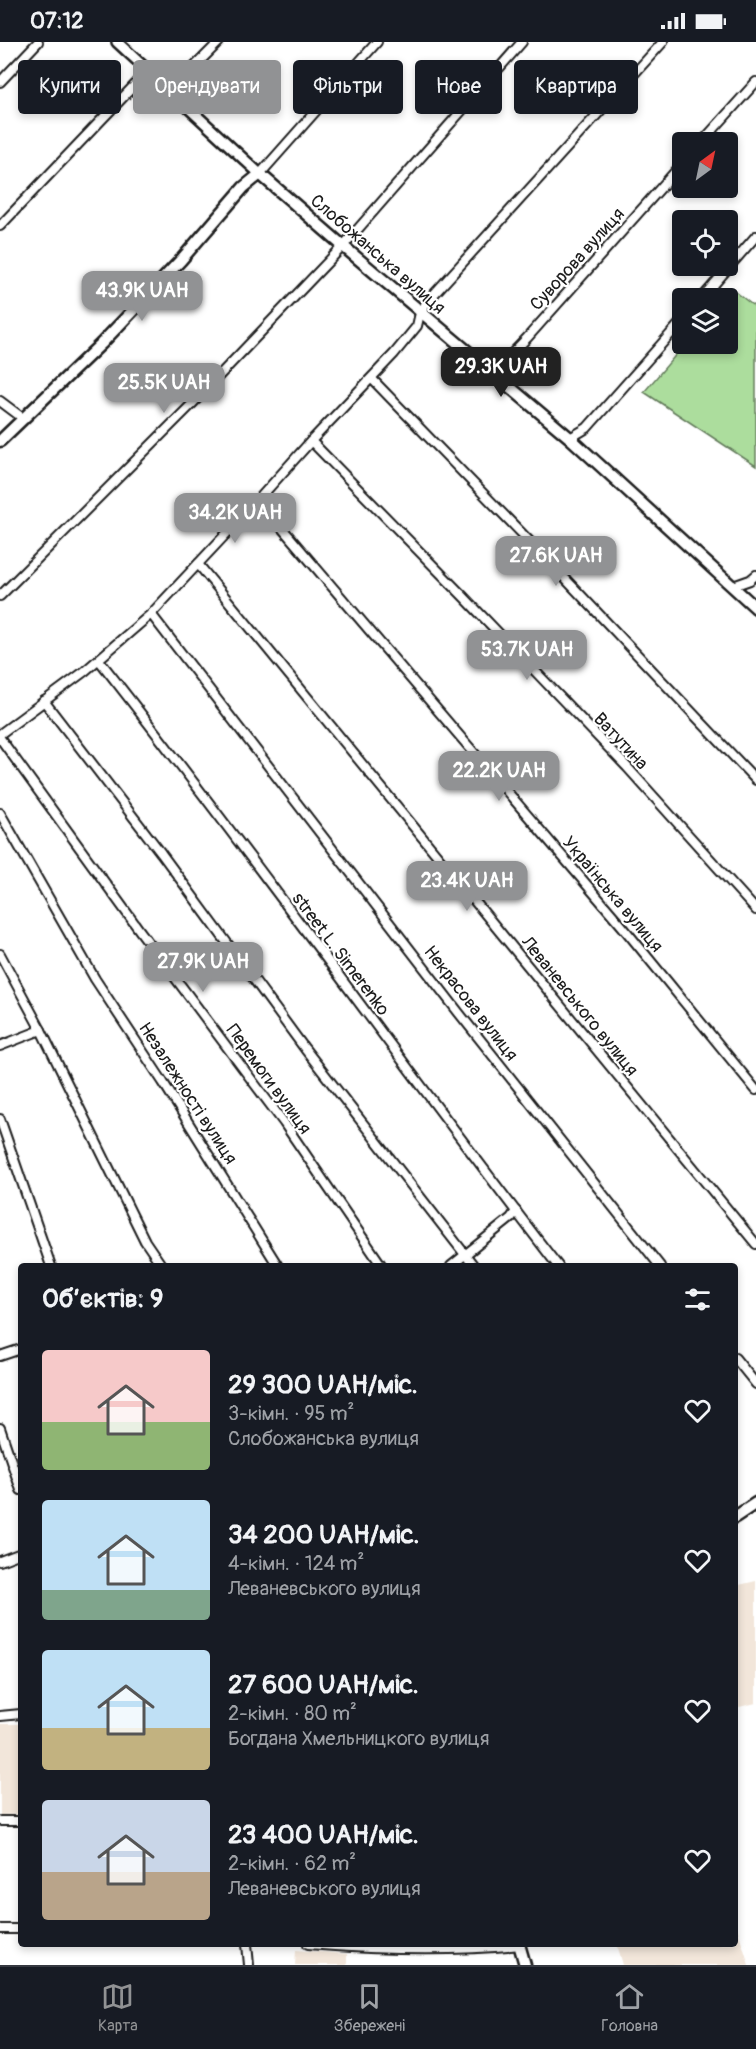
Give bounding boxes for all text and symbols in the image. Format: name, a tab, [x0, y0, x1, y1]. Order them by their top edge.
text: 07:12	[30, 7, 83, 35]
chip: Купити	[18, 60, 121, 114]
chip: Орендувати	[133, 60, 281, 114]
chip: Фільтри	[293, 60, 403, 114]
chip: Нове	[415, 60, 502, 114]
chip: Квартира	[514, 60, 638, 114]
north arrow	[672, 132, 738, 198]
map controls	[672, 132, 738, 354]
street label: Слобожанська вулиця	[305, 189, 450, 319]
street label: Суворова вулиця	[525, 203, 630, 315]
button: locate	[672, 210, 738, 276]
pin: 43.9K UAH	[73, 271, 211, 322]
text: 43.9K UAH	[96, 278, 188, 303]
button: layers	[672, 288, 738, 354]
pin: 29.3K UAH	[432, 347, 570, 398]
text: 29.3K UAH	[455, 354, 547, 379]
pin: 25.5K UAH	[95, 363, 233, 414]
text: 25.5K UAH	[118, 370, 210, 395]
pin: 34.2K UAH	[166, 493, 304, 544]
text: 34.2K UAH	[188, 500, 282, 525]
pin: 27.6K UAH	[487, 536, 625, 587]
text: 27.6K UAH	[509, 543, 603, 568]
pin: 53.7K UAH	[458, 630, 596, 681]
text: 53.7K UAH	[481, 637, 573, 662]
street label: Ватутина	[588, 708, 653, 775]
pin: 22.2K UAH	[430, 751, 568, 802]
text: 22.2K UAH	[452, 758, 546, 783]
street label: Українська вулиця	[557, 831, 668, 957]
pin: 23.4K UAH	[398, 861, 536, 912]
text: 23.4K UAH	[421, 868, 514, 893]
street label: street L. Simerenko	[287, 888, 395, 1021]
street label: Леваневського вулиця	[515, 931, 643, 1081]
street label: Некрасова вулиця	[418, 941, 523, 1066]
pin: 27.9K UAH	[134, 942, 272, 993]
text: 27.9K UAH	[157, 949, 249, 974]
street label: Незалежності вулиця	[133, 1018, 242, 1169]
street label: Перемоги вулиця	[221, 1020, 316, 1139]
text: Об’єктів: 9	[42, 1283, 163, 1315]
icon: filters	[681, 1283, 714, 1316]
text: 29 300 UAH/міс.	[228, 1369, 418, 1401]
icon: home	[90, 1374, 162, 1446]
icon: heart	[681, 1394, 714, 1427]
text: 3-кімн. · 95 m²	[228, 1401, 354, 1426]
text: Слобожанська вулиця	[228, 1426, 419, 1451]
text: 34 200 UAH/міс.	[228, 1519, 419, 1551]
icon: home	[90, 1524, 162, 1596]
icon: heart	[681, 1544, 714, 1577]
text: 4-кімн. · 124 m²	[228, 1551, 364, 1576]
text: Леваневського вулиця	[228, 1576, 421, 1601]
text: 27 600 UAH/міс.	[228, 1669, 419, 1701]
icon: home	[90, 1674, 162, 1746]
icon: heart	[681, 1694, 714, 1727]
text: 2-кімн. · 80 m²	[228, 1701, 357, 1726]
text: Богдана Хмельницкого вулиця	[228, 1726, 489, 1751]
text: 23 400 UAH/міс.	[228, 1819, 419, 1851]
icon: home	[90, 1824, 162, 1896]
icon: heart	[681, 1844, 714, 1877]
text: 2-кімн. · 62 m²	[228, 1851, 356, 1876]
text: Леваневського вулиця	[228, 1876, 421, 1901]
tab: Карта	[98, 1980, 138, 2036]
tab: Збережені	[334, 1980, 405, 2036]
tab: Головна	[601, 1980, 658, 2036]

